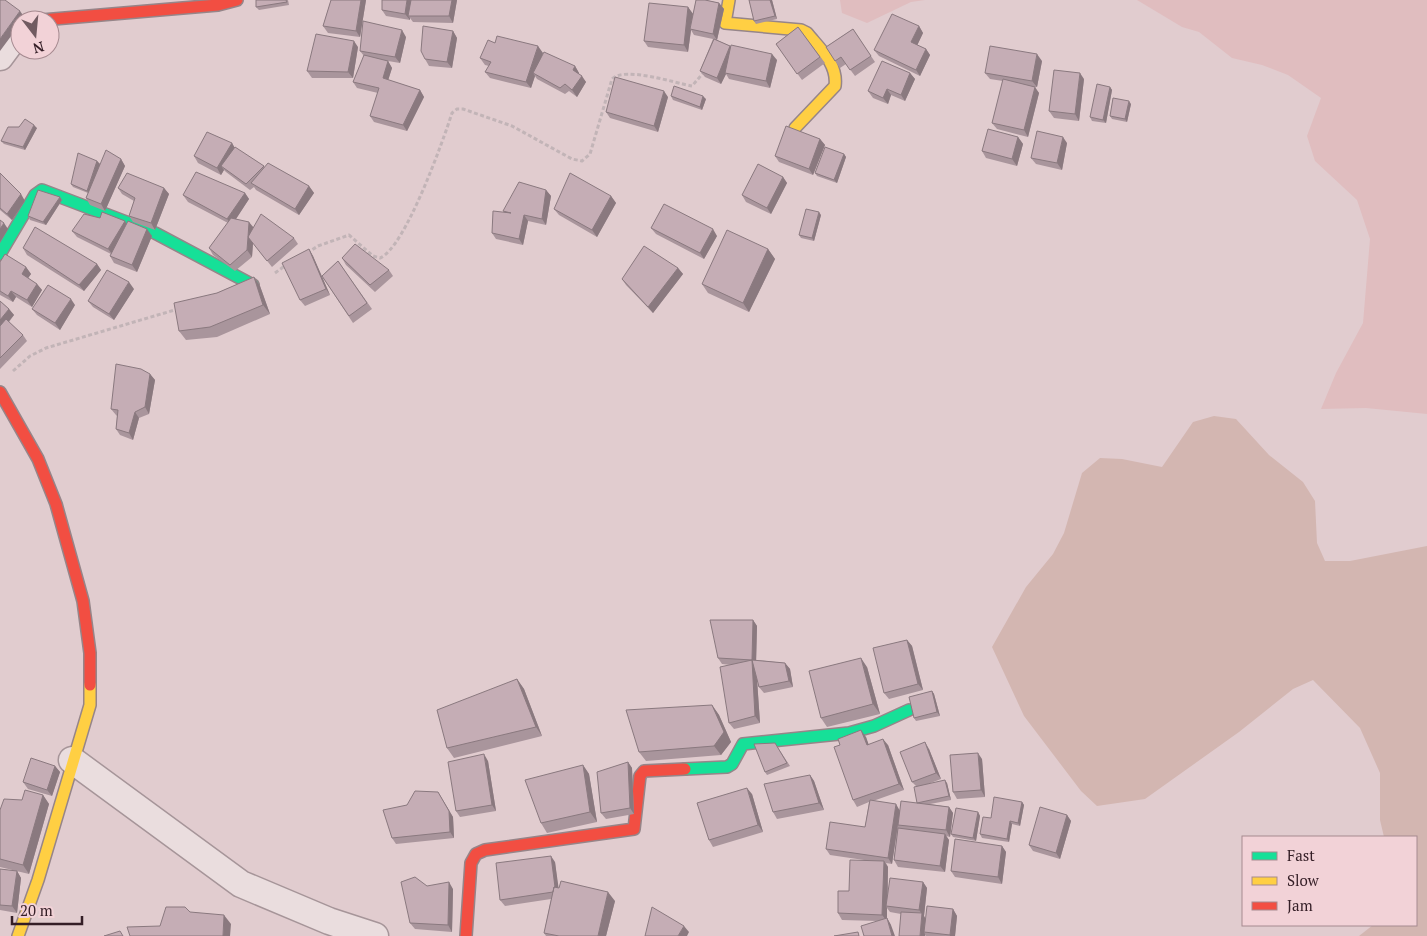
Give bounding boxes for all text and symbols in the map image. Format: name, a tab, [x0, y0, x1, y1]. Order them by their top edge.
north arrow	[10, 10, 60, 60]
text: N	[31, 37, 46, 59]
legend	[1242, 836, 1417, 926]
text: Fast	[1287, 845, 1315, 865]
text: Slow	[1287, 870, 1320, 890]
scale bar	[12, 894, 82, 926]
text: Jam	[1287, 895, 1313, 915]
text: 20 m	[20, 900, 53, 920]

